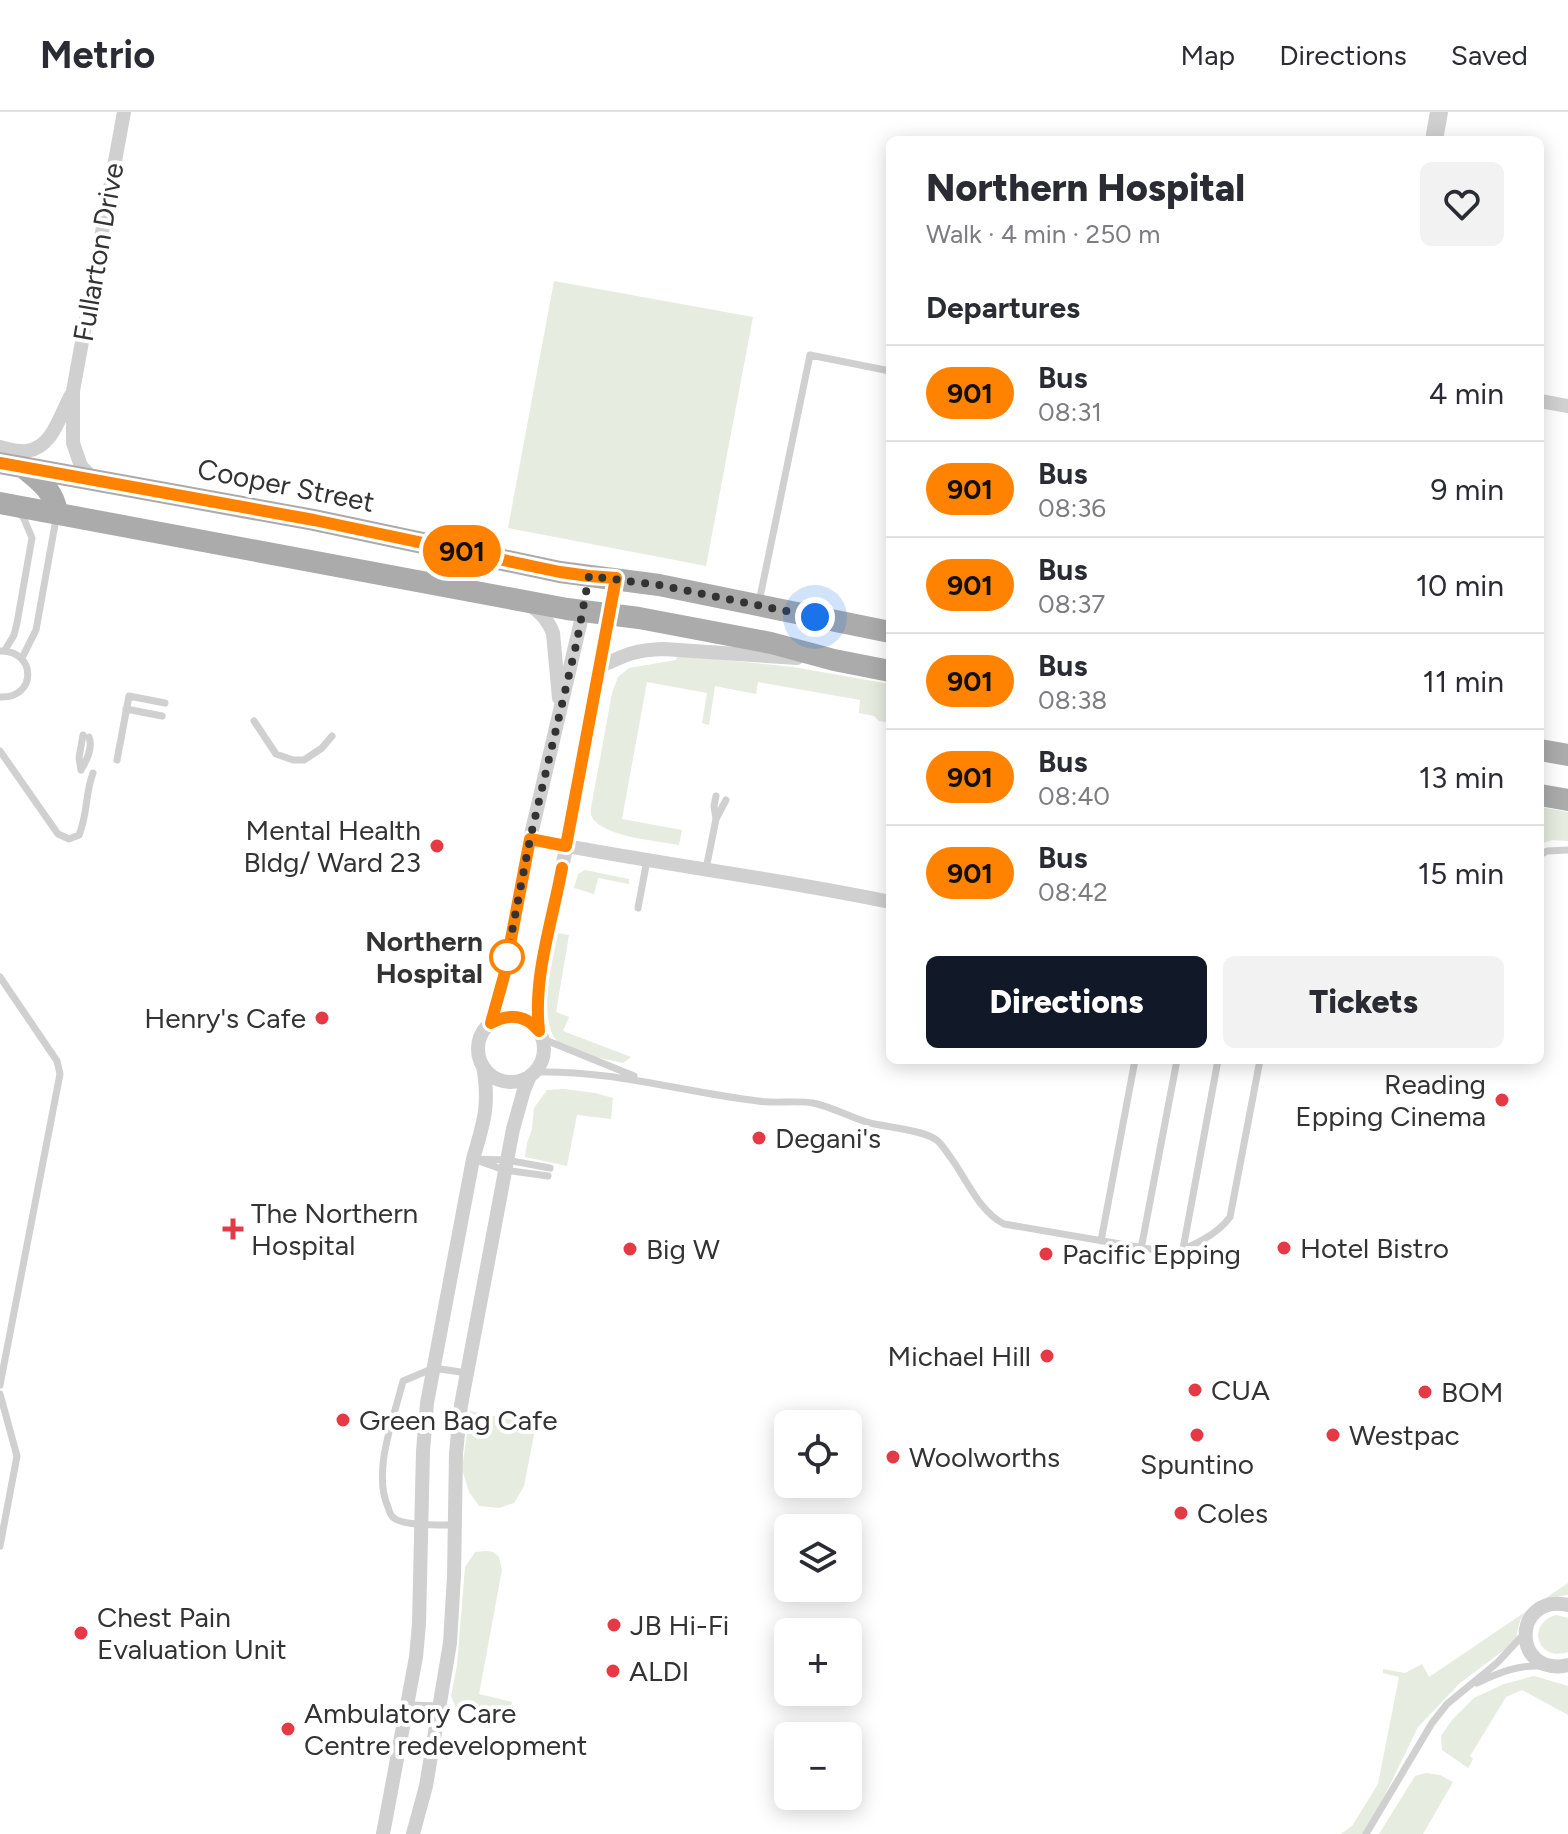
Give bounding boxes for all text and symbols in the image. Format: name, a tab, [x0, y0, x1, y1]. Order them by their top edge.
text: Metrio	[40, 32, 155, 78]
text: Map	[1181, 38, 1235, 72]
text: Directions	[1279, 38, 1407, 72]
text: Saved	[1451, 38, 1528, 72]
street label: Fullarton Drive	[66, 160, 130, 344]
button: heart	[1420, 162, 1504, 246]
text: Northern Hospital	[926, 165, 1245, 211]
text: Walk · 4 min · 250 m	[926, 218, 1160, 250]
text: Departures	[926, 289, 1080, 326]
text: Bus	[1038, 359, 1087, 396]
text: 4 min	[1429, 375, 1504, 412]
text: 901	[947, 376, 993, 410]
text: 08:31	[1038, 396, 1102, 428]
street label: Cooper Street	[195, 451, 377, 519]
text: Bus	[1038, 455, 1087, 492]
text: 9 min	[1430, 471, 1504, 508]
text: 901	[947, 472, 993, 506]
text: 08:36	[1038, 492, 1106, 524]
line badge: 901	[416, 525, 508, 577]
text: 901	[439, 534, 485, 568]
text: Bus	[1038, 551, 1087, 588]
text: 10 min	[1416, 567, 1504, 604]
text: 901	[947, 568, 993, 602]
text: 08:37	[1038, 588, 1105, 620]
your location	[795, 597, 835, 637]
text: Bus	[1038, 647, 1087, 684]
text: 11 min	[1423, 663, 1504, 700]
text: 901	[947, 664, 993, 698]
text: 08:38	[1038, 684, 1107, 716]
text: Bus	[1038, 743, 1087, 780]
text: 13 min	[1419, 759, 1504, 796]
text: 901	[947, 760, 993, 794]
text: 08:40	[1038, 780, 1110, 812]
place label: Mental Health Bldg/ Ward 23	[243, 813, 421, 879]
marker: Mental Health Bldg/ Ward 23	[428, 837, 446, 855]
text: Bus	[1038, 839, 1087, 876]
text: 15 min	[1418, 855, 1504, 892]
text: 901	[947, 856, 993, 890]
text: 08:42	[1038, 876, 1108, 908]
place label: Northern Hospital	[365, 924, 483, 990]
marker: Northern Hospital	[490, 940, 524, 974]
button: Directions	[926, 956, 1207, 1048]
button: Tickets	[1223, 956, 1504, 1048]
place label: Henry's Cafe	[144, 1001, 306, 1035]
marker: Henry's Cafe	[313, 1009, 331, 1027]
place label: Reading Epping Cinema	[1295, 1067, 1486, 1133]
marker: Reading Epping Cinema	[1493, 1091, 1511, 1109]
place label: Degani's	[775, 1121, 881, 1155]
marker: Degani's	[750, 1129, 768, 1147]
place label: The Northern Hospital	[251, 1196, 418, 1262]
marker: The Northern Hospital	[222, 1218, 244, 1240]
place label: Hotel Bistro	[1300, 1231, 1449, 1265]
place label: Big W	[646, 1232, 720, 1266]
place label: Pacific Epping	[1062, 1237, 1241, 1271]
marker: Hotel Bistro	[1275, 1239, 1293, 1257]
marker: Big W	[621, 1240, 639, 1258]
marker: Pacific Epping	[1037, 1245, 1055, 1263]
place label: Michael Hill	[888, 1339, 1031, 1373]
marker: Michael Hill	[1038, 1347, 1056, 1365]
place label: CUA	[1211, 1373, 1270, 1407]
place label: BOM	[1441, 1375, 1504, 1409]
marker: CUA	[1186, 1381, 1204, 1399]
marker: BOM	[1416, 1383, 1434, 1401]
place label: Green Bag Cafe	[359, 1403, 558, 1437]
map controls	[774, 1410, 862, 1810]
button: locate	[774, 1410, 862, 1498]
marker: Green Bag Cafe	[334, 1411, 352, 1429]
place label: Westpac	[1349, 1418, 1460, 1452]
marker: Spuntino	[1188, 1426, 1206, 1444]
marker: Westpac	[1324, 1426, 1342, 1444]
place label: Woolworths	[909, 1440, 1060, 1474]
place label: Spuntino	[1140, 1447, 1254, 1481]
marker: Woolworths	[884, 1448, 902, 1466]
place label: Coles	[1197, 1496, 1268, 1530]
marker: Coles	[1172, 1504, 1190, 1522]
button: layers	[774, 1514, 862, 1602]
place label: Chest Pain Evaluation Unit	[97, 1600, 287, 1666]
place label: JB Hi-Fi	[630, 1608, 729, 1642]
marker: JB Hi-Fi	[605, 1616, 623, 1634]
button: +	[774, 1618, 862, 1706]
marker: Chest Pain Evaluation Unit	[72, 1624, 90, 1642]
place label: ALDI	[629, 1654, 689, 1688]
marker: ALDI	[604, 1662, 622, 1680]
place label: Ambulatory Care Centre redevelopment	[304, 1696, 587, 1762]
marker: Ambulatory Care Centre redevelopment	[279, 1720, 297, 1738]
button: −	[774, 1722, 862, 1810]

